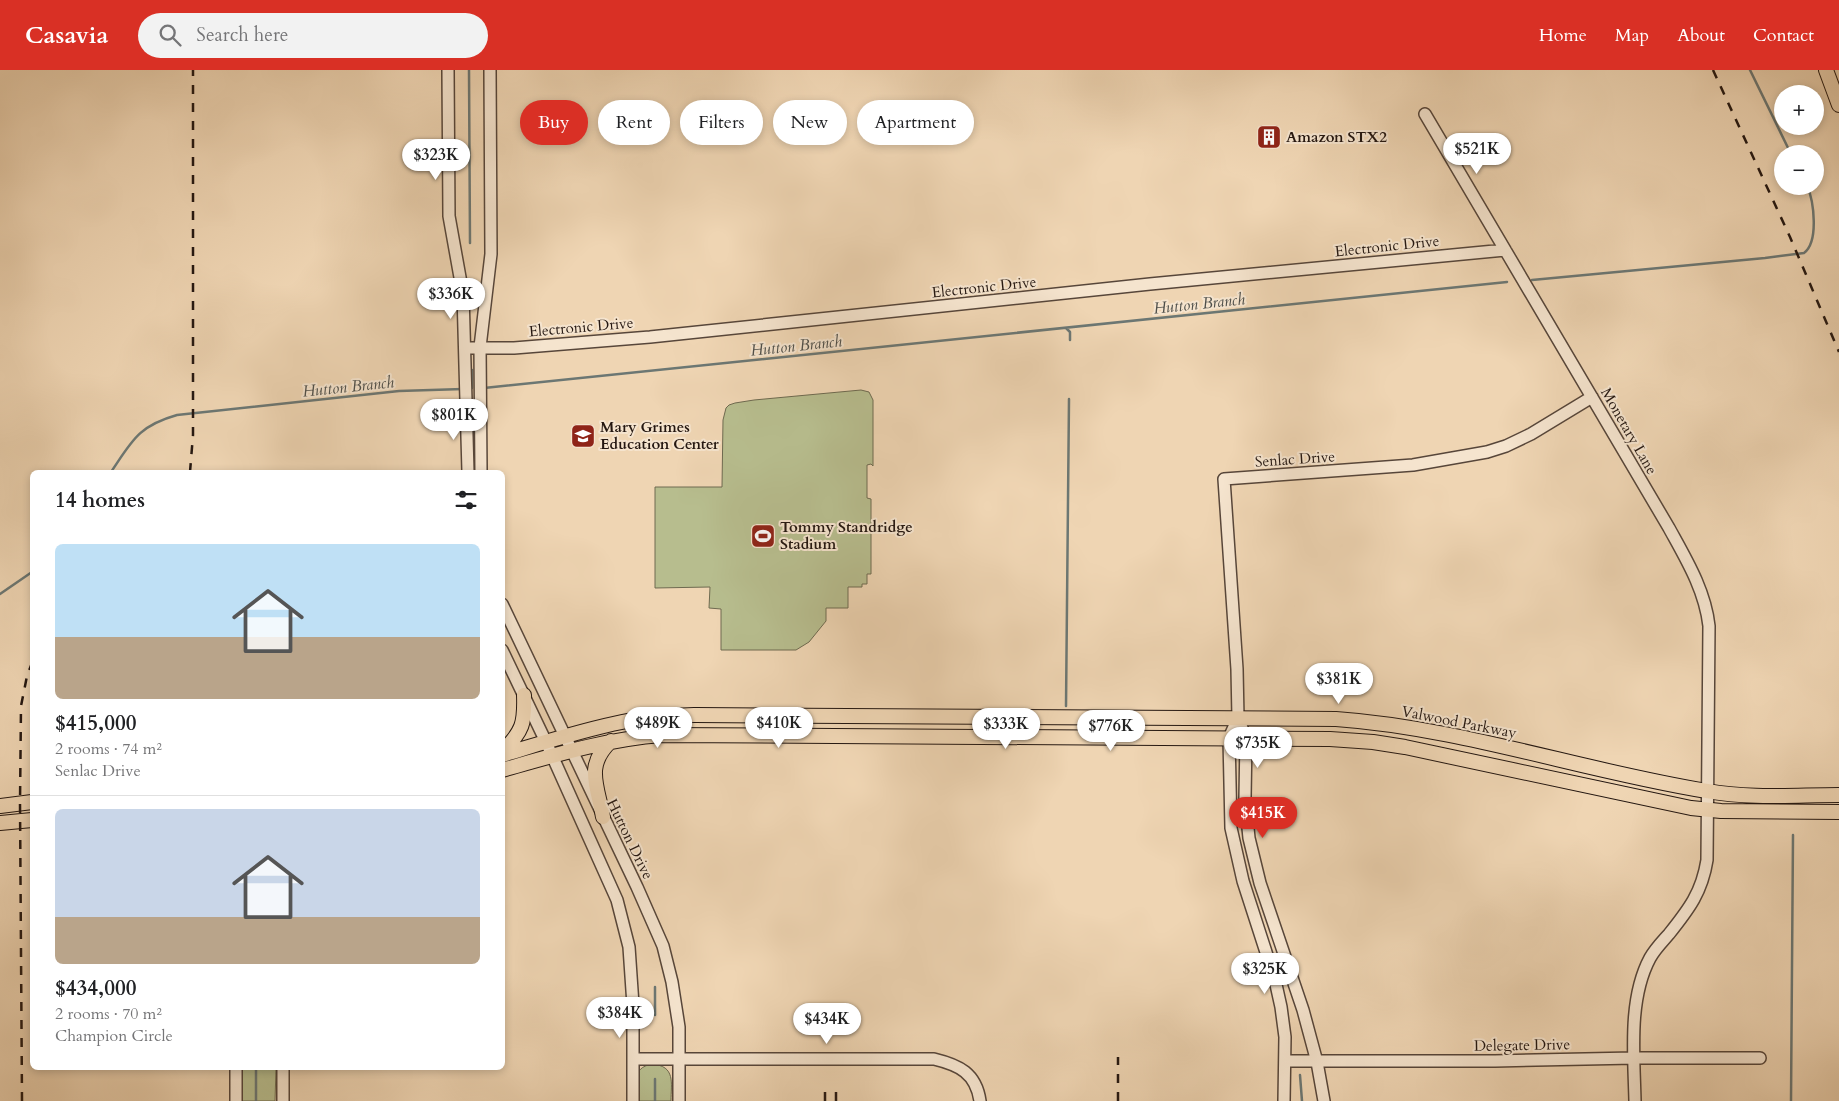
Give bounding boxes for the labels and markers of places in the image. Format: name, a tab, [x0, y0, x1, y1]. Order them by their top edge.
building icon: Amazon STX2	[1256, 124, 1282, 150]
place label: Amazon STX2	[1286, 127, 1387, 147]
pin: $521K	[1442, 132, 1512, 175]
pin: $323K	[401, 138, 471, 181]
pin: $336K	[416, 278, 486, 320]
pin: $801K	[419, 398, 489, 441]
place label: Mary Grimes Education Center	[600, 417, 720, 454]
school or university icon: Mary Grimes Education Center	[570, 423, 596, 449]
place label: Tommy Standridge Stadium	[780, 517, 913, 554]
sports icon: Tommy Standridge Stadium	[750, 523, 776, 549]
pin: $381K	[1304, 662, 1374, 705]
pin: $489K	[623, 706, 693, 749]
pin: $410K	[744, 706, 814, 749]
pin: $333K	[971, 708, 1041, 750]
pin: $776K	[1076, 710, 1146, 752]
pin: $735K	[1223, 726, 1293, 769]
pin: $415K	[1228, 796, 1298, 839]
pin: $325K	[1230, 952, 1300, 995]
pin: $384K	[585, 996, 655, 1039]
pin: $434K	[792, 1002, 862, 1045]

